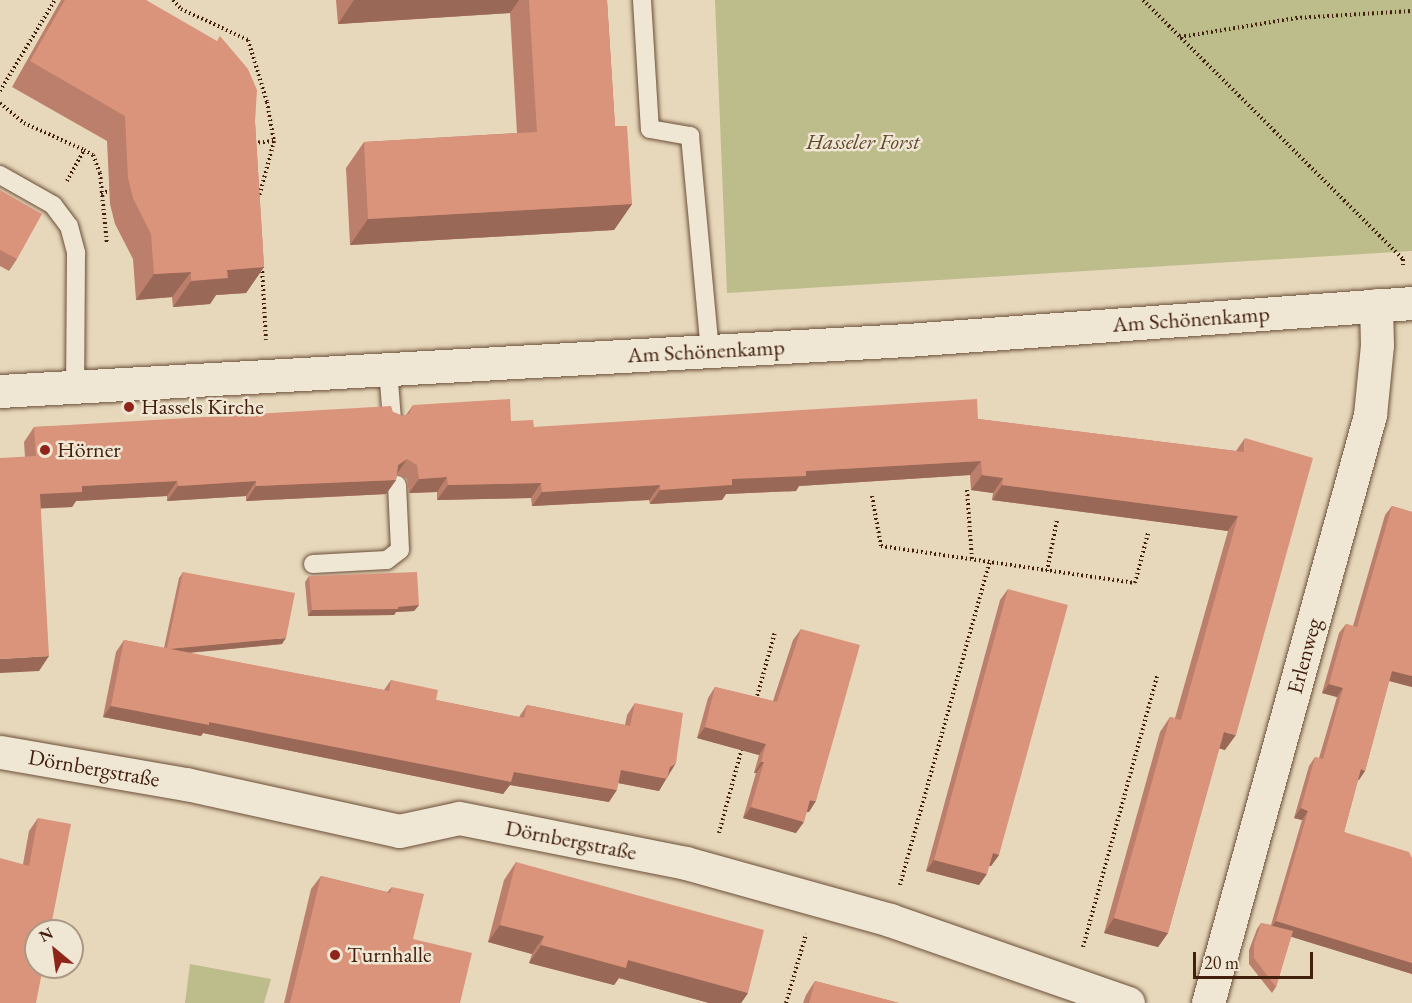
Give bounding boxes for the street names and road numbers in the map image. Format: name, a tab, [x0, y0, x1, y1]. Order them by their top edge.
street label: Am Schönenkamp	[1111, 300, 1271, 338]
street label: Am Schönenkamp	[627, 334, 785, 368]
street label: Erlenweg	[1281, 615, 1327, 697]
street label: Dörnbergstraße	[26, 743, 162, 793]
street label: Dörnbergstraße	[503, 814, 639, 866]

